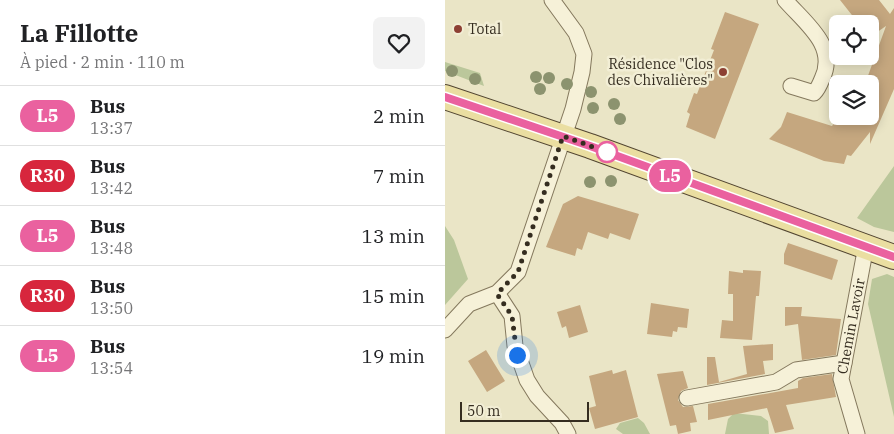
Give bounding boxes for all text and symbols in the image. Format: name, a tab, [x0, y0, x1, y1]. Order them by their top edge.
map controls	[829, 15, 879, 125]
button: locate	[829, 15, 879, 65]
text: La Fillotte	[20, 17, 138, 49]
button: heart	[373, 17, 425, 69]
place label: Total	[468, 20, 501, 38]
marker: Total	[452, 23, 464, 35]
text: À pied · 2 min · 110 m	[20, 52, 185, 72]
place label: Résidence "Clos des Chivalières"	[607, 55, 713, 89]
marker: Résidence "Clos des Chivalières"	[717, 66, 729, 78]
button: layers	[829, 75, 879, 125]
text: Bus	[90, 94, 125, 118]
text: L5	[37, 104, 58, 127]
text: 2 min	[373, 104, 425, 128]
text: 13:37	[90, 118, 133, 138]
unlabelled marker	[596, 141, 618, 163]
text: Bus	[90, 154, 125, 178]
line badge: L5	[647, 160, 693, 192]
text: R30	[30, 164, 65, 187]
text: 7 min	[373, 164, 425, 188]
text: L5	[659, 164, 681, 187]
text: 13:42	[90, 178, 133, 198]
text: Bus	[90, 214, 125, 238]
text: L5	[37, 224, 58, 247]
text: 13 min	[362, 224, 425, 248]
text: 13:48	[90, 238, 133, 258]
text: Bus	[90, 274, 125, 298]
street label: Chemin Lavoir	[833, 276, 869, 376]
text: R30	[30, 284, 65, 307]
text: 15 min	[362, 284, 425, 308]
text: 13:50	[90, 298, 133, 318]
text: Bus	[90, 334, 125, 358]
your location	[505, 343, 530, 368]
text: L5	[37, 344, 58, 367]
text: 19 min	[362, 344, 425, 368]
text: 13:54	[90, 358, 133, 378]
scale bar	[460, 399, 589, 422]
text: 50 m	[467, 402, 500, 420]

